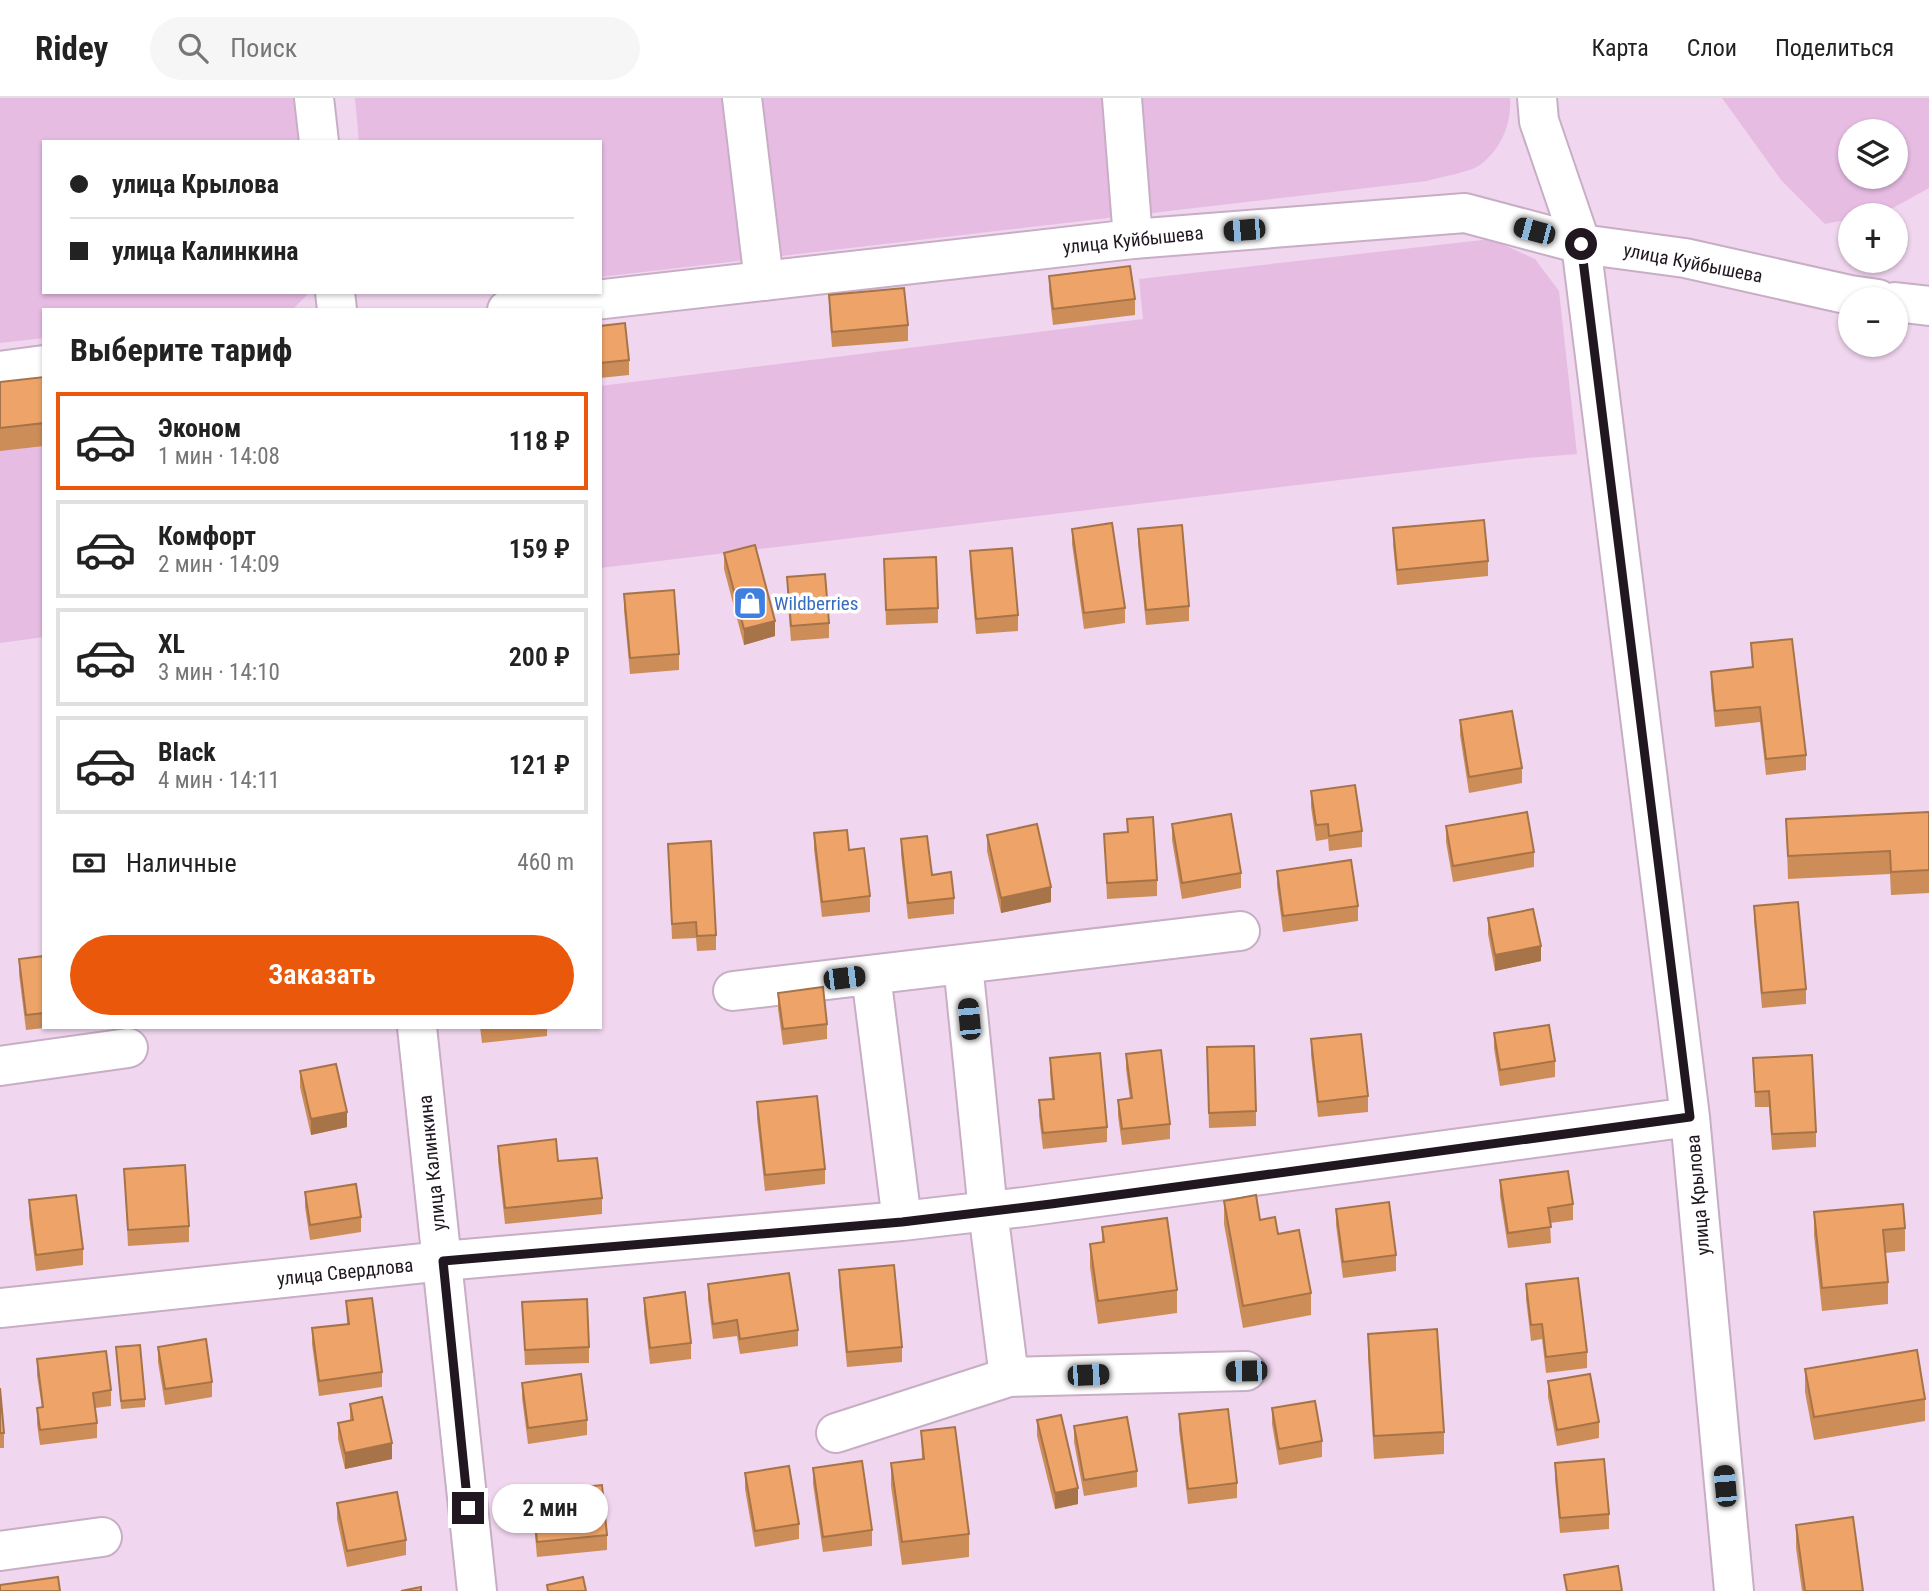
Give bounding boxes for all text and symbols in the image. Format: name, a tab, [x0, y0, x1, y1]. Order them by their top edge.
search box	[150, 17, 640, 80]
text: Ridey	[35, 29, 108, 68]
icon: search	[174, 29, 212, 67]
text: Поиск	[230, 33, 297, 63]
text: Карта	[1591, 34, 1649, 62]
text: Слои	[1687, 34, 1737, 62]
text: Поделиться	[1775, 34, 1894, 62]
map controls	[1838, 119, 1908, 357]
button: layers	[1838, 119, 1908, 189]
text: улица Крылова	[112, 169, 279, 199]
button: +	[1838, 203, 1908, 273]
car	[1511, 215, 1558, 247]
car	[1223, 218, 1266, 242]
street label: улица Куйбышева	[1062, 221, 1204, 259]
route start	[1565, 228, 1597, 260]
text: улица Калинкина	[112, 236, 299, 266]
street label: улица Куйбышева	[1621, 238, 1765, 288]
button: −	[1838, 287, 1908, 357]
text: Выберите тариф	[70, 331, 292, 369]
icon: car	[74, 410, 137, 473]
text: Эконом	[158, 413, 241, 443]
text: 118 ₽	[509, 426, 570, 456]
text: 1 мин · 14:08	[158, 443, 280, 470]
icon: car	[74, 518, 137, 581]
text: Комфорт	[158, 521, 256, 551]
text: 159 ₽	[509, 534, 570, 564]
text: 2 мин · 14:09	[158, 551, 280, 578]
shop icon: Wildberries	[731, 584, 769, 622]
place label: Wildberries	[774, 592, 858, 615]
icon: car	[74, 626, 137, 689]
text: XL	[158, 629, 185, 659]
text: 200 ₽	[509, 642, 570, 672]
text: 3 мин · 14:10	[158, 659, 280, 686]
icon: car	[74, 734, 137, 797]
text: Black	[158, 737, 216, 767]
text: 121 ₽	[509, 750, 570, 780]
text: 4 мин · 14:11	[158, 767, 280, 794]
icon: cash	[70, 844, 108, 882]
text: Наличные	[126, 848, 237, 878]
text: 460 m	[517, 849, 574, 876]
button: Заказать	[70, 935, 574, 1015]
car	[822, 965, 867, 991]
car	[957, 997, 982, 1041]
street label: улица Калинкина	[413, 1094, 451, 1232]
street label: улица Крылова	[1681, 1134, 1715, 1256]
street label: улица Свердлова	[276, 1253, 414, 1291]
car	[1225, 1360, 1268, 1382]
car	[1067, 1364, 1110, 1386]
car	[1713, 1464, 1738, 1508]
callout: 2 мин	[492, 1484, 608, 1532]
route end	[452, 1492, 484, 1524]
text: 2 мин	[522, 1495, 578, 1522]

